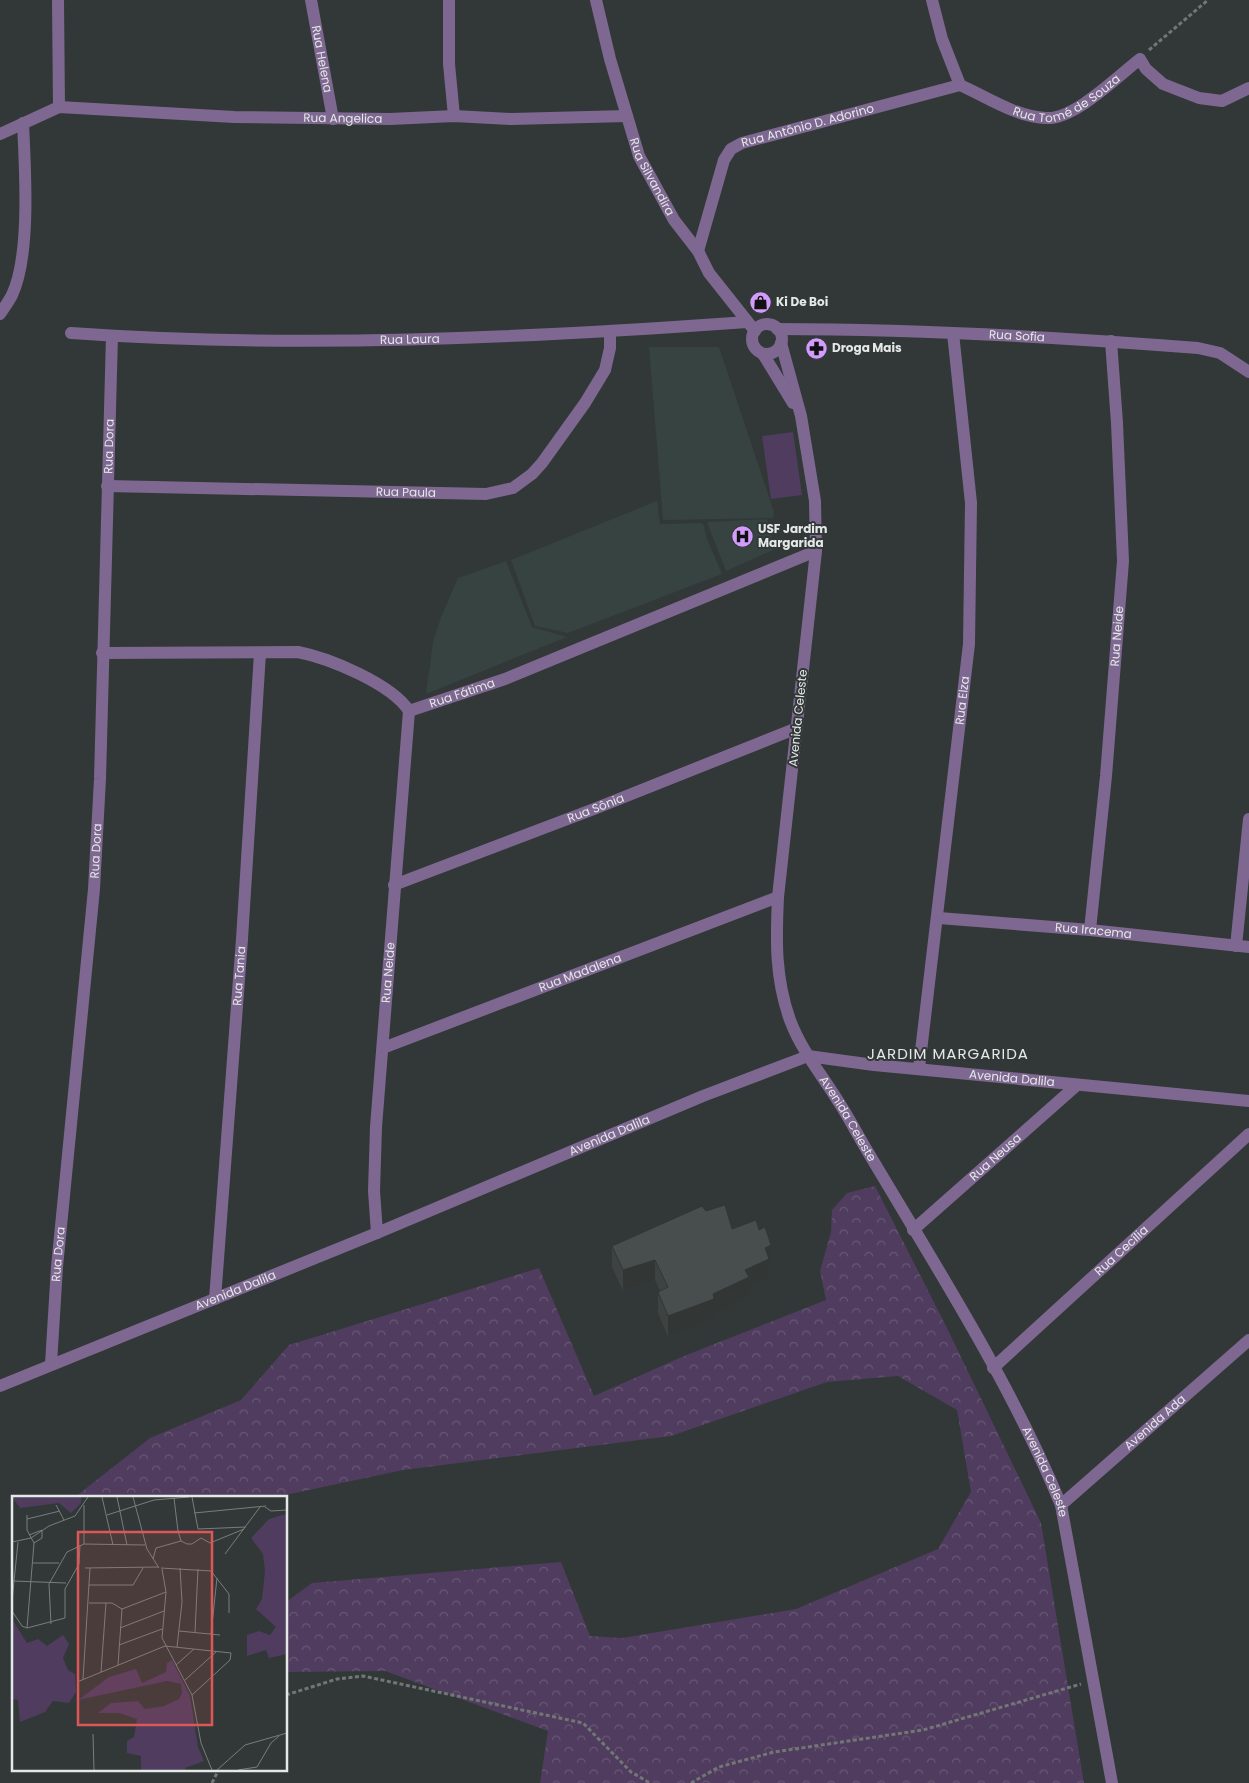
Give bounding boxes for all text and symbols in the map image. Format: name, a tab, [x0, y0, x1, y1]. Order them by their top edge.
street label: Rua Helena	[308, 24, 337, 94]
street label: Rua Tomé de Souza	[1011, 70, 1124, 126]
street label: Rua Antônio D. Adorino	[739, 99, 876, 151]
street label: Rua Angelica	[303, 109, 382, 127]
street label: Rua Silvandira	[626, 136, 679, 219]
shop icon: Ki De Boi	[748, 290, 772, 314]
place label: Ki De Boi	[776, 293, 828, 310]
street label: Rua Sofia	[988, 325, 1045, 345]
street label: Rua Laura	[380, 330, 440, 348]
pharmacy icon: Droga Mais	[804, 336, 828, 360]
place label: Droga Mais	[832, 339, 902, 356]
street label: Rua Dora	[99, 418, 118, 474]
street label: Rua Paula	[376, 483, 436, 501]
place label: USF Jardim Margarida	[758, 520, 828, 551]
hospital icon: USF Jardim Margarida	[730, 524, 754, 548]
street label: Rua Neide	[1106, 605, 1127, 667]
street label: Avenida Celeste	[784, 669, 811, 767]
street label: Rua Fátima	[427, 674, 497, 712]
street label: Rua Elza	[951, 675, 973, 726]
street label: Rua Sônia	[565, 789, 627, 826]
street label: Rua Dora	[86, 823, 106, 879]
street label: Rua Iracema	[1054, 918, 1133, 942]
street label: Rua Neide	[377, 942, 399, 1004]
street label: Rua Tania	[228, 945, 249, 1006]
street label: Rua Madalena	[536, 949, 624, 996]
district label: JARDIM MARGARIDA	[867, 1043, 1029, 1064]
street label: Avenida Dalila	[968, 1065, 1056, 1090]
street label: Avenida Celeste	[816, 1072, 881, 1164]
street label: Avenida Dalila	[566, 1110, 652, 1159]
street label: Rua Neusa	[965, 1129, 1025, 1184]
street label: Rua Cecília	[1091, 1221, 1152, 1279]
street label: Rua Dora	[47, 1226, 69, 1282]
street label: Avenida Dalila	[192, 1266, 278, 1314]
street label: Avenida Ada	[1120, 1390, 1189, 1454]
street label: Avenida Celeste	[1018, 1423, 1072, 1518]
inset map	[12, 1496, 288, 1770]

